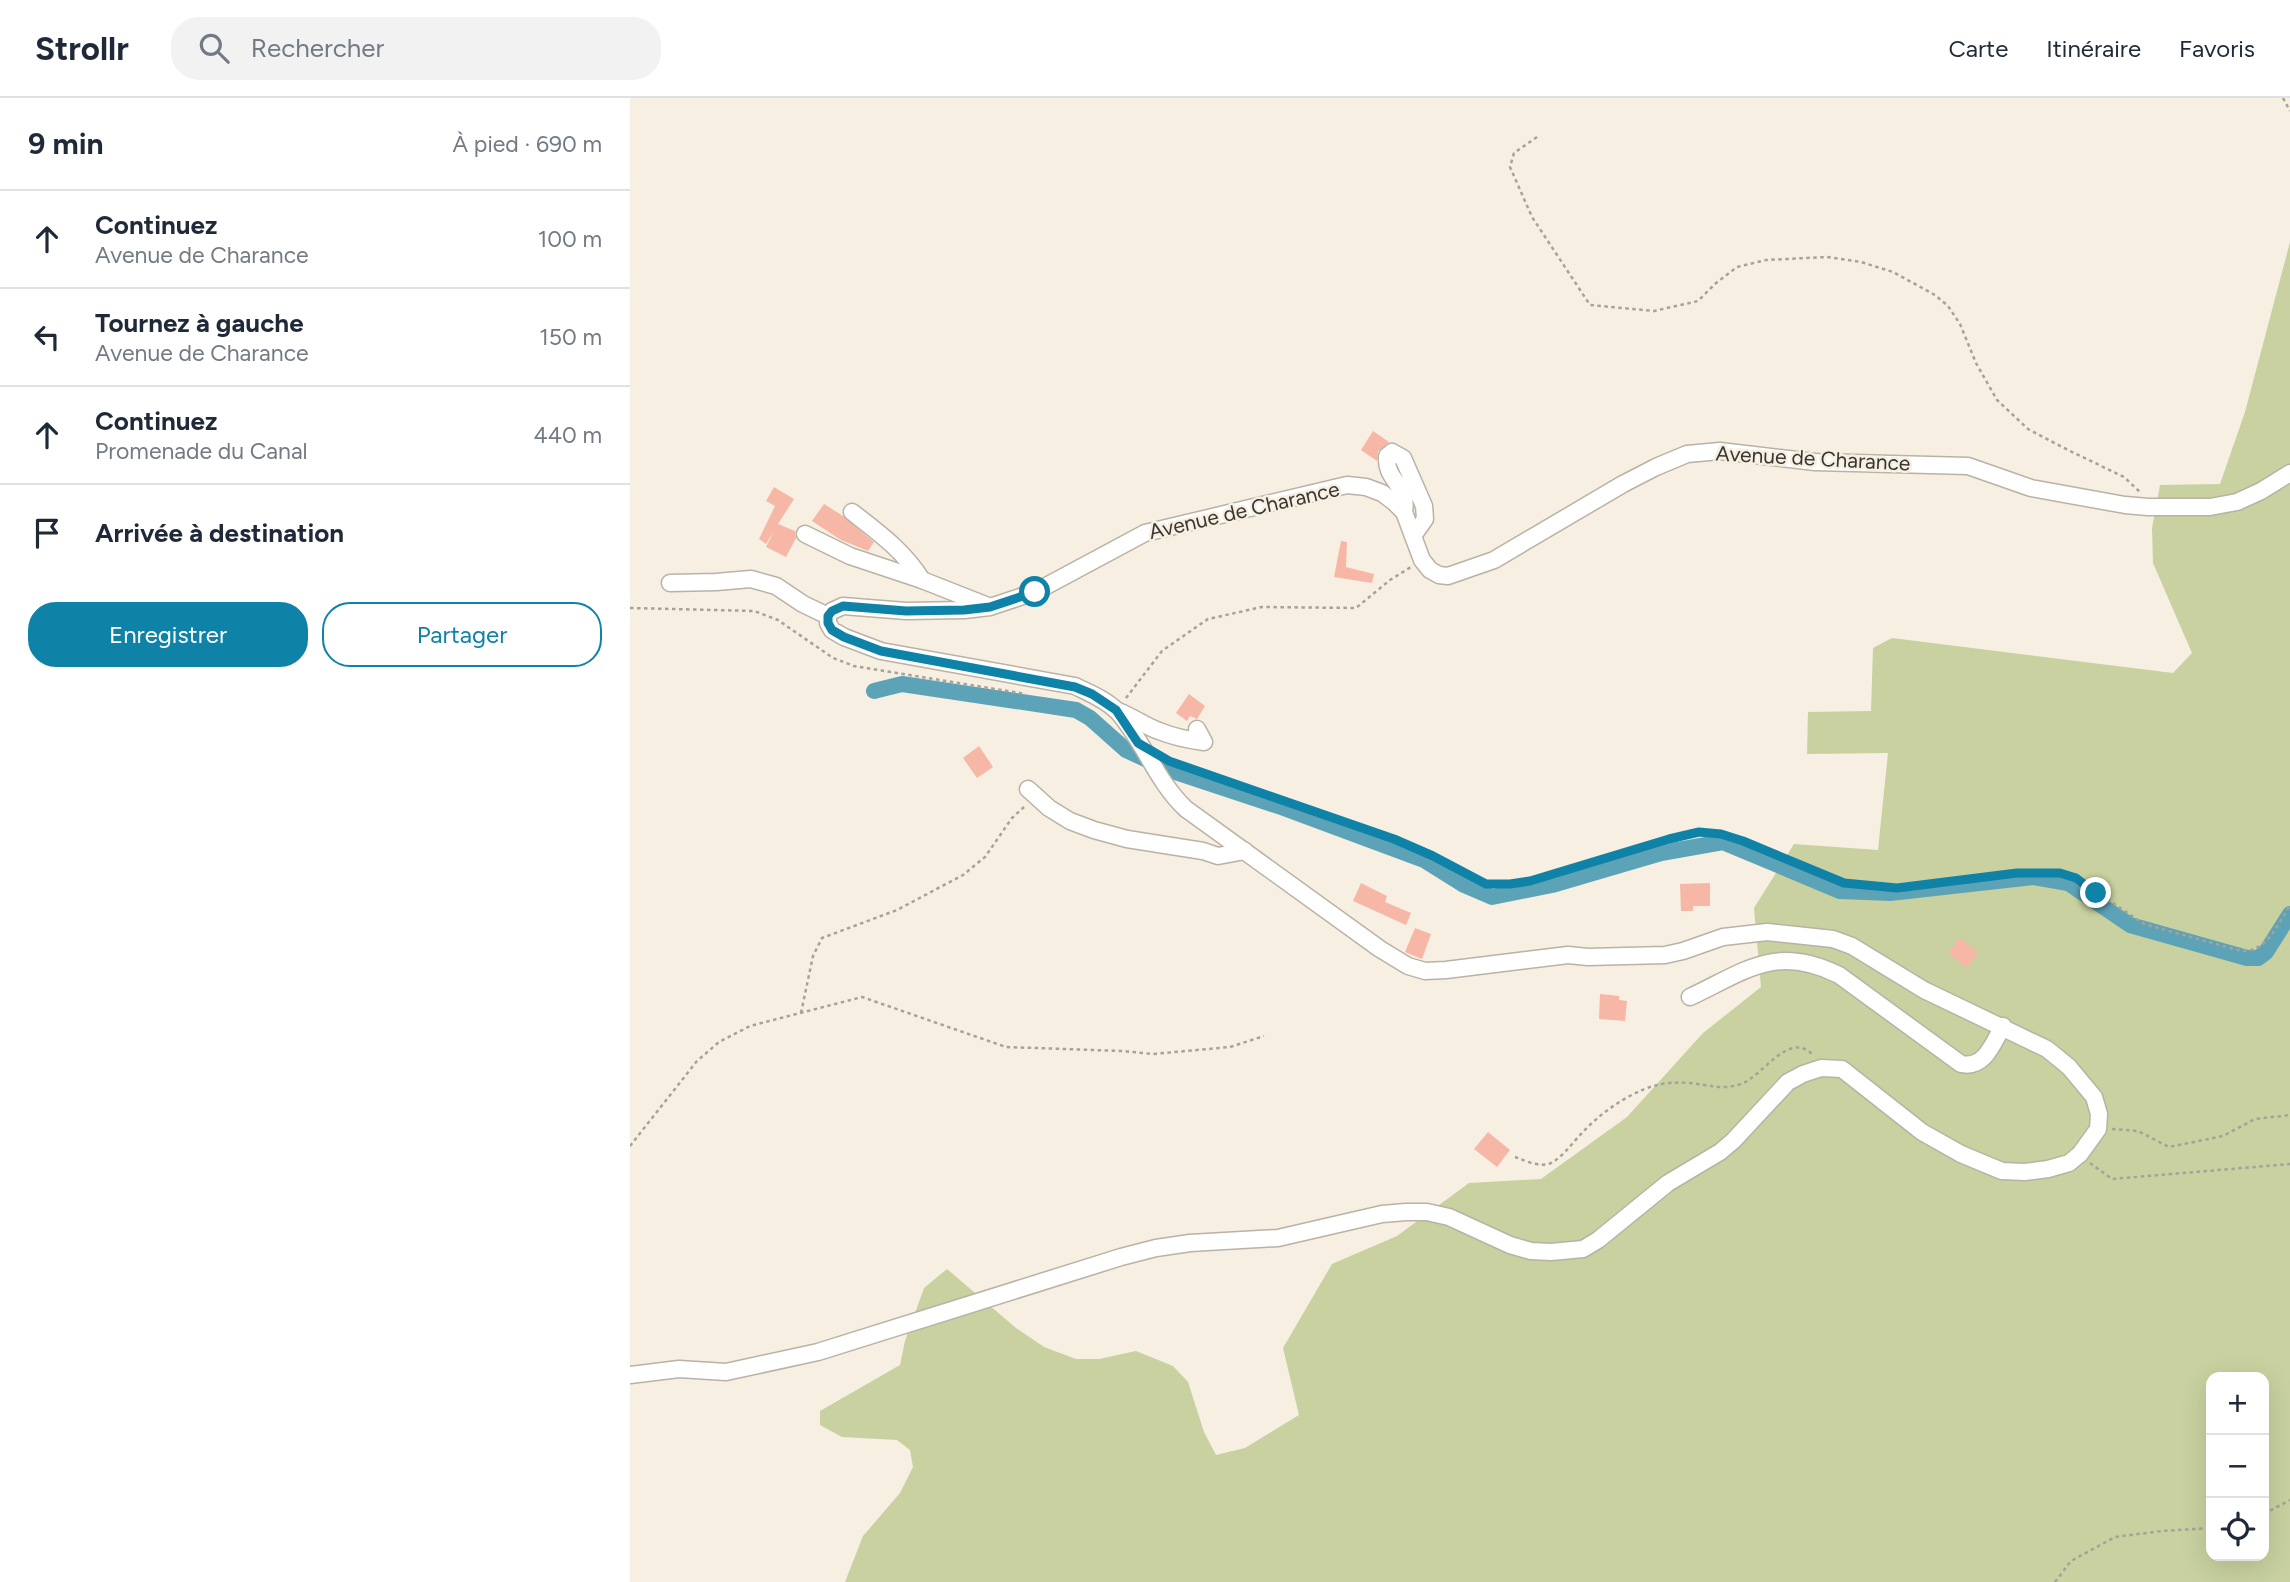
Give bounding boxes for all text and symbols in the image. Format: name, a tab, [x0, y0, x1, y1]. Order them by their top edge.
search box	[171, 17, 661, 80]
text: Strollr	[35, 29, 129, 68]
icon: search	[195, 29, 233, 67]
text: Rechercher	[251, 32, 384, 64]
text: Carte	[1948, 34, 2008, 63]
text: Itinéraire	[2046, 34, 2141, 63]
text: Favoris	[2179, 34, 2255, 63]
text: 9 min	[28, 125, 104, 162]
text: À pied · 690 m	[453, 130, 602, 158]
text: Continuez	[95, 209, 217, 241]
icon: ahead	[28, 220, 66, 258]
text: 100 m	[538, 225, 602, 253]
text: Avenue de Charance	[95, 241, 309, 269]
text: Tournez à gauche	[95, 307, 304, 339]
icon: left	[28, 318, 66, 356]
text: 150 m	[539, 323, 602, 351]
text: Avenue de Charance	[95, 339, 309, 367]
text: Continuez	[95, 405, 217, 437]
icon: ahead	[28, 416, 66, 454]
text: 440 m	[533, 421, 602, 449]
text: Promenade du Canal	[95, 437, 308, 465]
street label: Avenue de Charance	[1715, 440, 1911, 476]
street label: Avenue de Charance	[1146, 476, 1342, 544]
icon: arrive	[28, 514, 66, 552]
text: Arrivée à destination	[95, 517, 344, 549]
route start	[1019, 576, 1050, 607]
button: Enregistrer	[28, 602, 308, 667]
button: Partager	[322, 602, 602, 667]
route end	[2080, 877, 2111, 908]
map controls	[2206, 1372, 2269, 1561]
button: +	[2206, 1372, 2269, 1435]
button: −	[2206, 1435, 2269, 1498]
button: locate	[2206, 1498, 2269, 1561]

